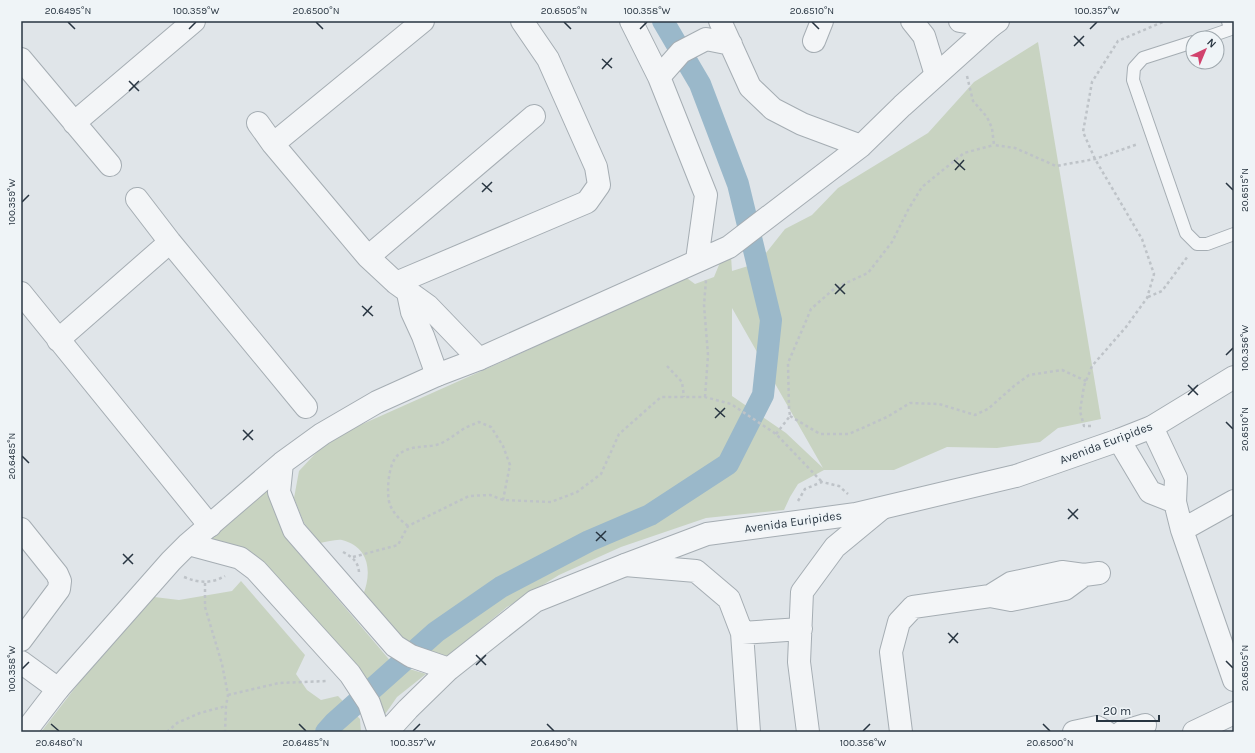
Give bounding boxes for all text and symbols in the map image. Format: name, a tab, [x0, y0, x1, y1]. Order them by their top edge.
text: 20.6495°N	[45, 5, 91, 17]
text: 100.359°W	[173, 5, 219, 17]
text: 20.6500°N	[292, 5, 340, 17]
text: 20.6505°N	[541, 5, 587, 17]
text: 100.358°W	[623, 5, 671, 17]
text: 20.6510°N	[790, 5, 834, 17]
text: 100.357°W	[1074, 5, 1120, 17]
north arrow	[1185, 30, 1225, 70]
text: N	[1204, 36, 1219, 51]
text: 20.6515°N	[1239, 168, 1251, 212]
text: 100.359°W	[6, 179, 18, 225]
text: 100.356°W	[1239, 325, 1251, 371]
text: 20.6510°N	[1239, 407, 1251, 451]
street label: Avenida Euripides	[1058, 419, 1154, 467]
text: 20.6485°N	[6, 433, 18, 479]
street label: Avenida Euripides	[743, 508, 843, 536]
text: 100.358°W	[6, 645, 18, 693]
text: 20.6505°N	[1239, 645, 1251, 691]
scale bar	[1097, 697, 1159, 723]
text: 20 m	[1103, 704, 1131, 718]
text: 20.6480°N	[35, 737, 83, 749]
text: 20.6485°N	[283, 737, 329, 749]
text: 100.357°W	[390, 737, 436, 749]
text: 20.6490°N	[531, 737, 577, 749]
text: 100.356°W	[840, 737, 886, 749]
text: 20.6500°N	[1026, 737, 1074, 749]

